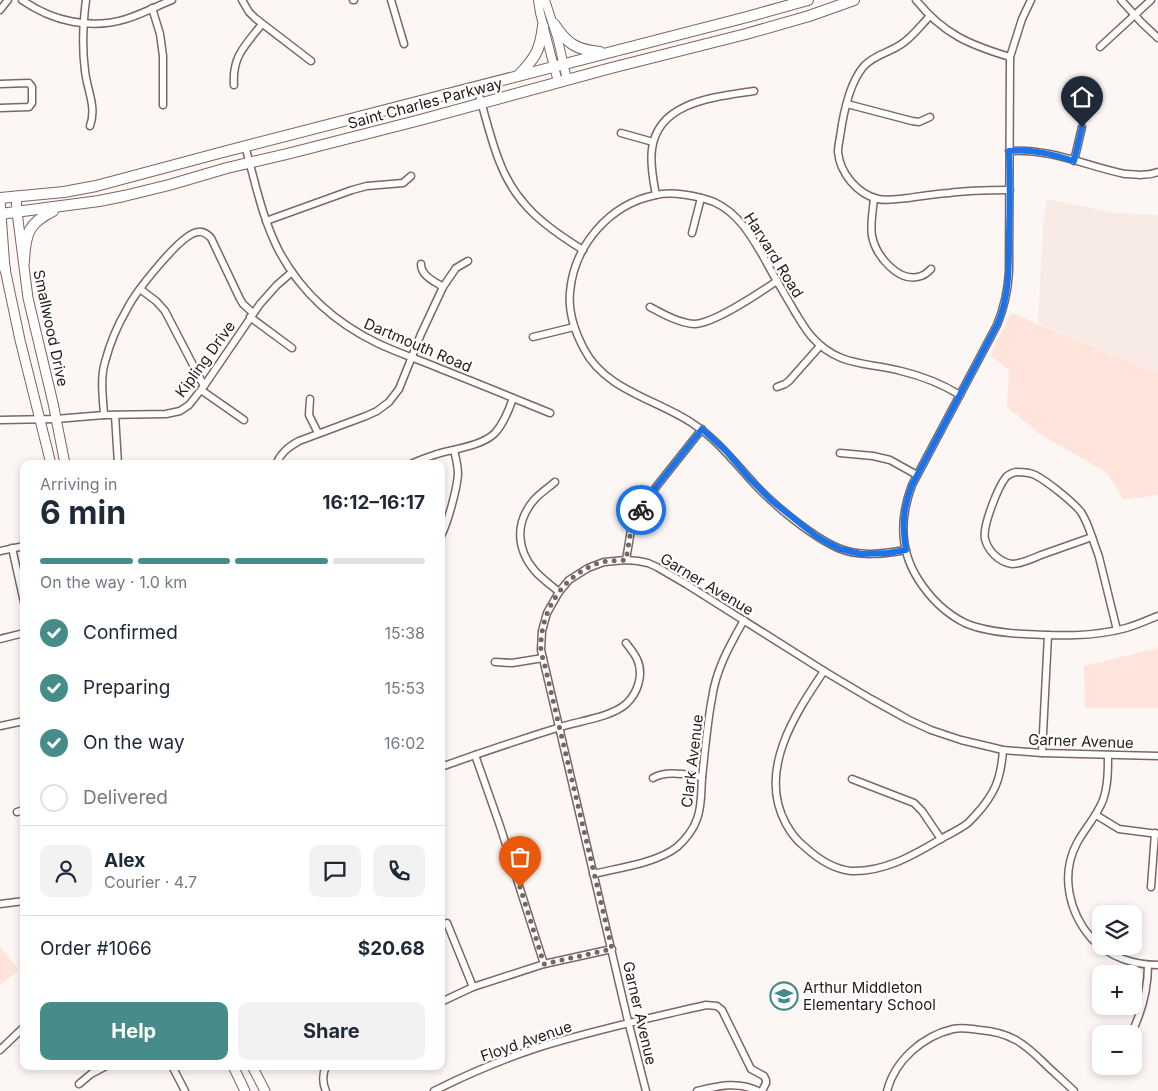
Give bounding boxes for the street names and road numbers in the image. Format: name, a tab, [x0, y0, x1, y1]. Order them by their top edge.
street label: Saint Charles Parkway	[346, 73, 505, 133]
street label: Harvard Road	[740, 209, 808, 301]
street label: Smallwood Drive	[29, 268, 73, 388]
street label: Dartmouth Road	[361, 314, 475, 376]
street label: Kipling Drive	[171, 317, 239, 401]
street label: Garner Avenue	[657, 549, 757, 619]
street label: Clark Avenue	[677, 713, 707, 809]
street label: Garner Avenue	[1028, 730, 1134, 752]
street label: Garner Avenue	[619, 959, 661, 1067]
street label: Floyd Avenue	[478, 1016, 574, 1066]

